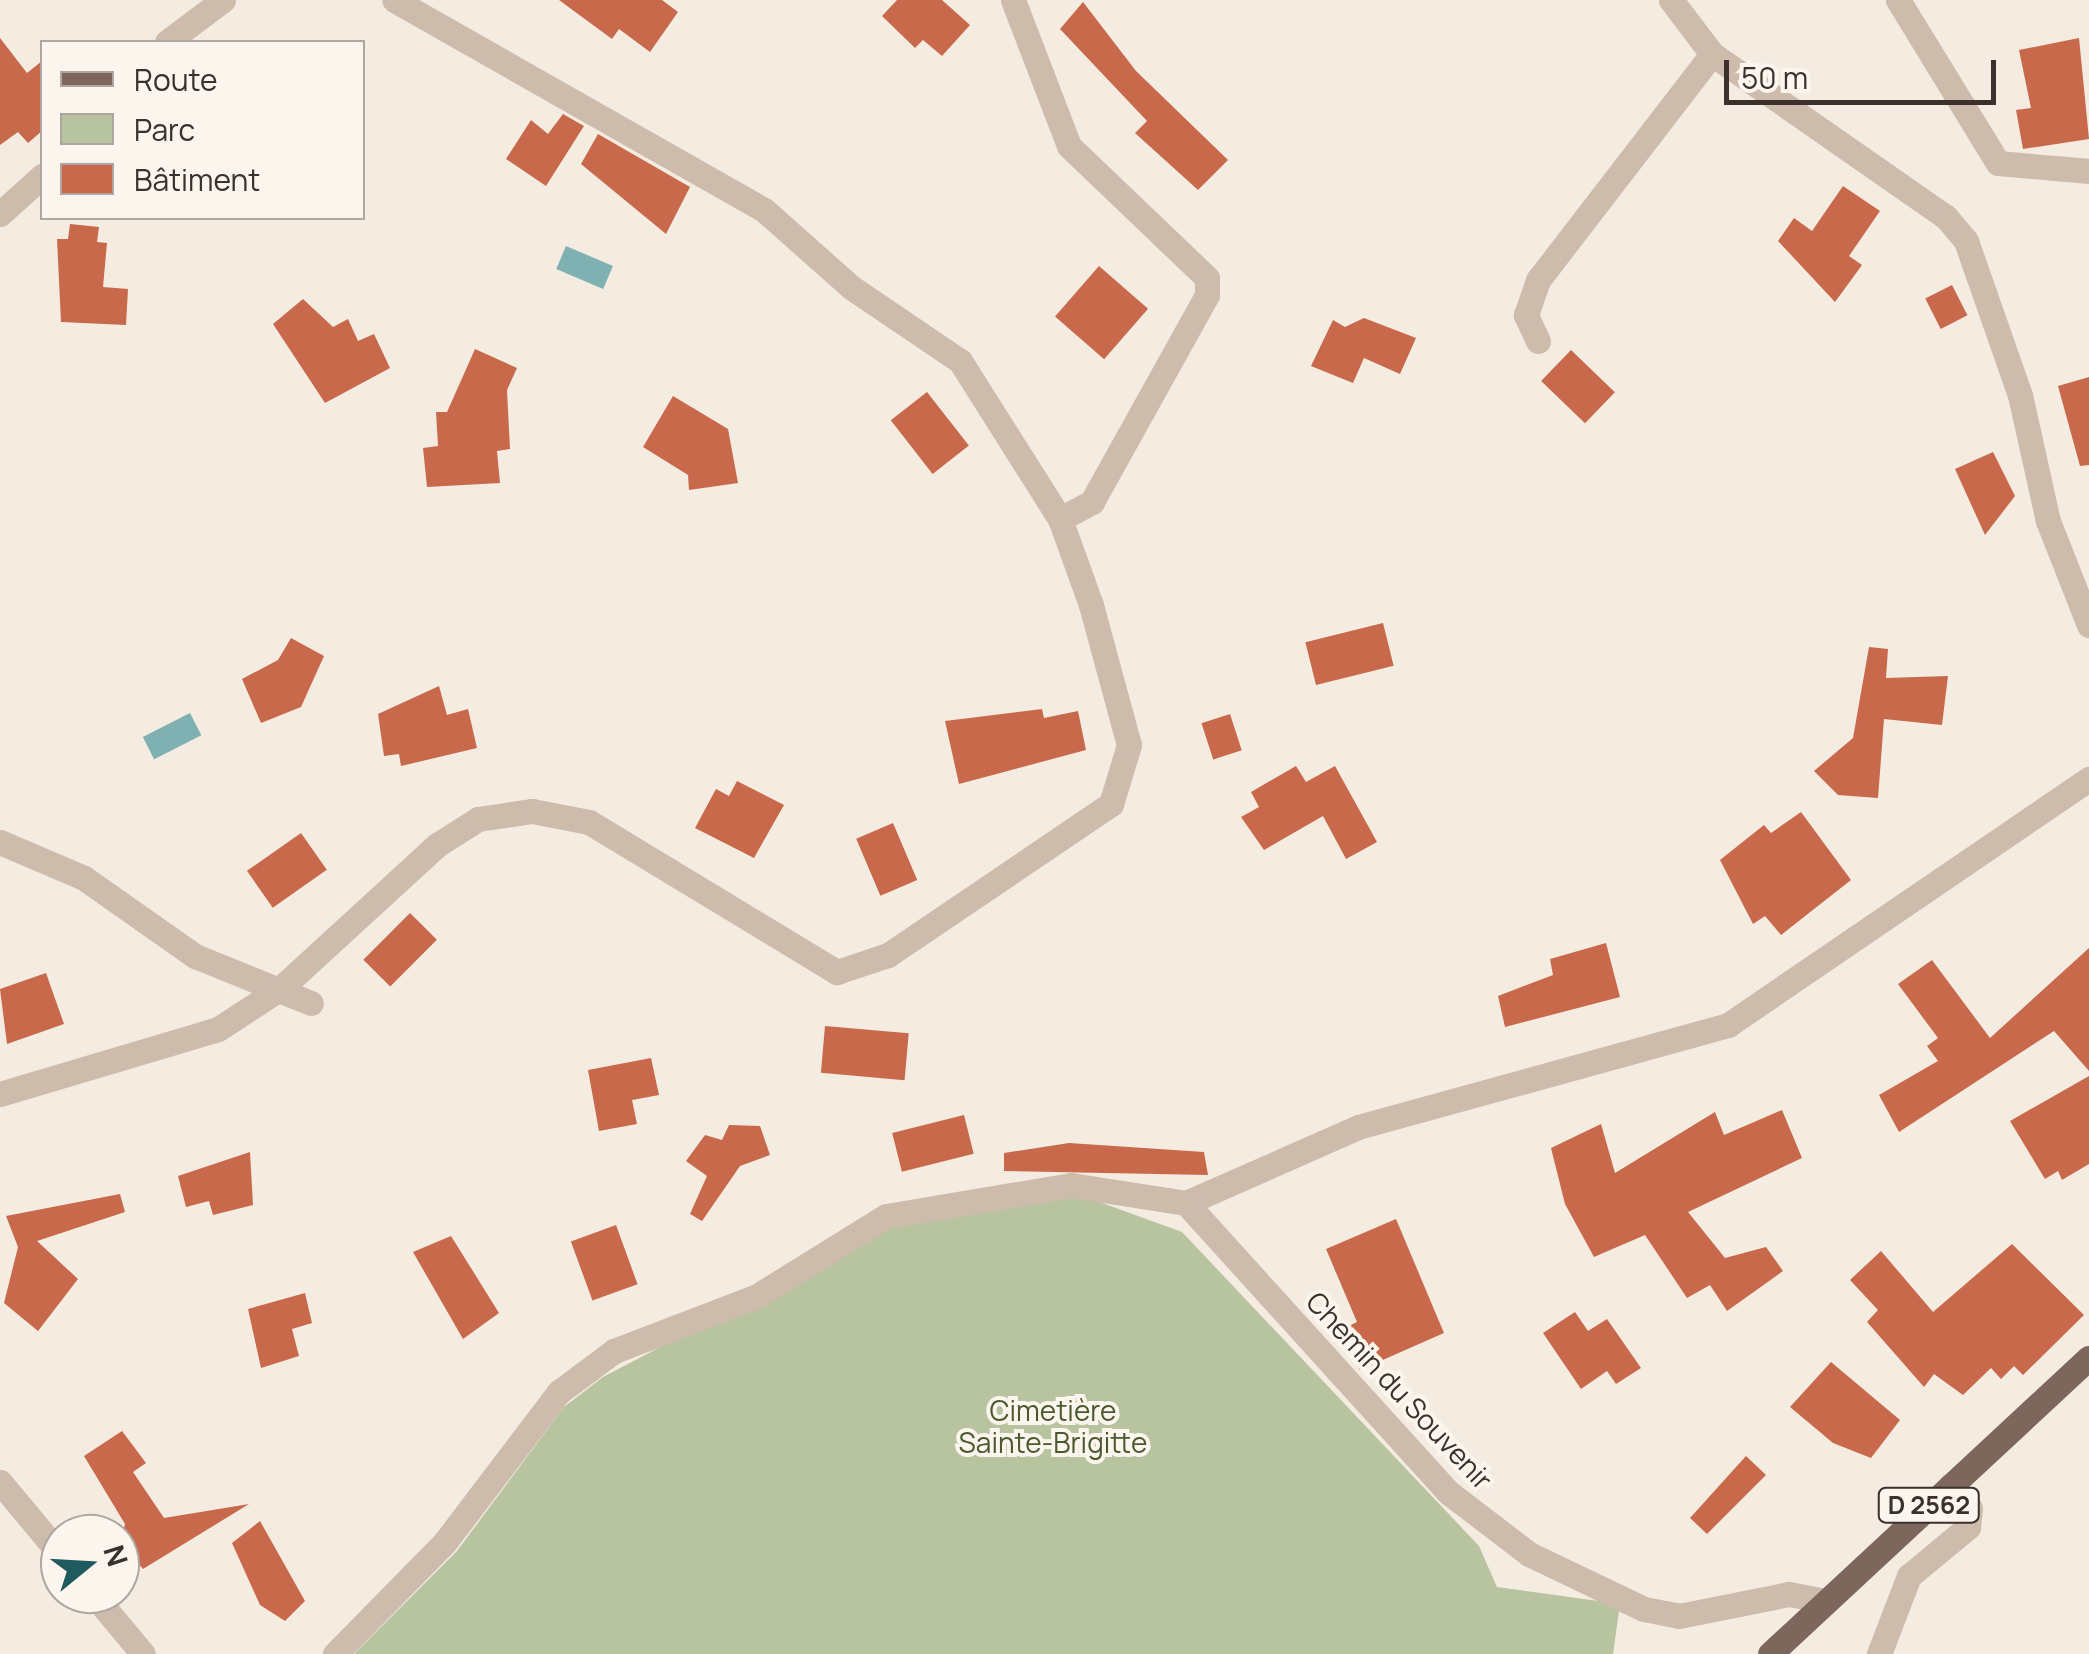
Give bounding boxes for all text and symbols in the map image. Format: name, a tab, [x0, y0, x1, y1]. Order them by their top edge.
legend	[40, 40, 365, 220]
scale bar	[1729, 40, 2002, 102]
text: 50 m	[1741, 57, 1808, 98]
text: Route	[134, 59, 217, 100]
text: Parc	[134, 109, 195, 150]
text: Bâtiment	[134, 159, 260, 200]
street label: Chemin du Souvenir	[1300, 1284, 1500, 1496]
park label: Cimetière Sainte-Brigitte	[959, 1393, 1147, 1459]
road number: D 2562	[1876, 1485, 1982, 1525]
north arrow	[40, 1514, 140, 1614]
text: N	[95, 1540, 138, 1571]

